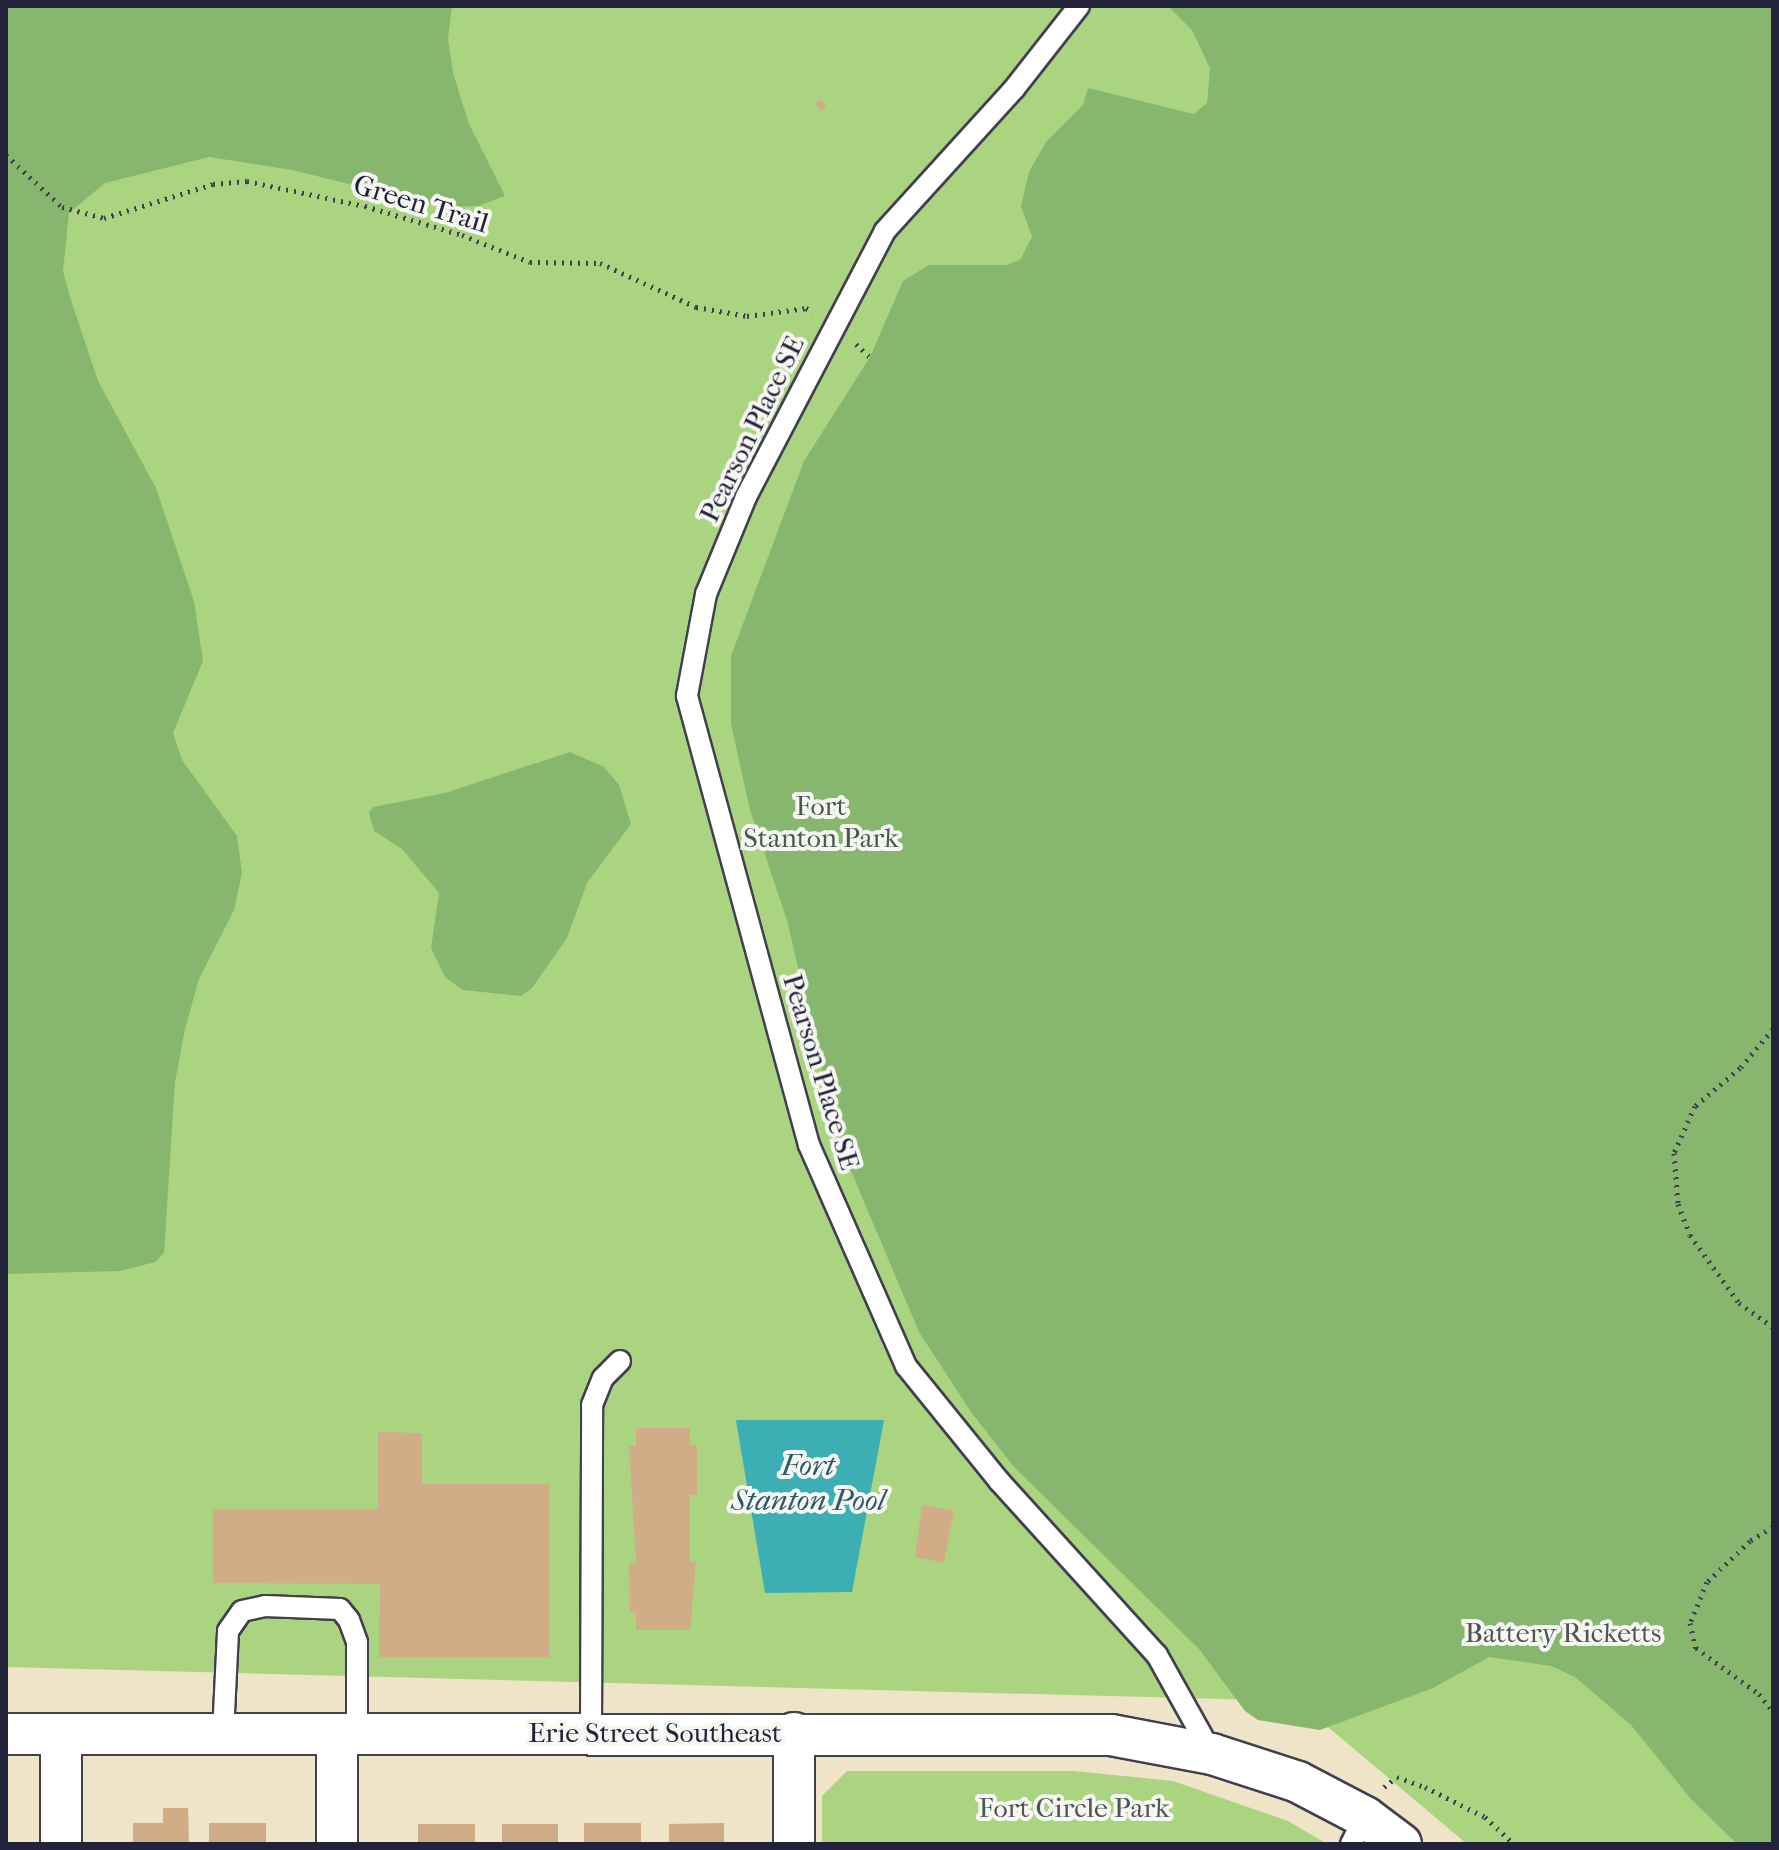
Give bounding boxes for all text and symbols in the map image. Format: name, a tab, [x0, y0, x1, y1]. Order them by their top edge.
street label: Green Trail	[349, 168, 493, 240]
street label: Pearson Place SE	[692, 330, 812, 528]
park label: Fort Stanton Park	[743, 789, 899, 855]
street label: Pearson Place SE	[775, 970, 867, 1174]
water label: Fort Stanton Pool	[731, 1448, 885, 1518]
park label: Battery Ricketts	[1465, 1616, 1661, 1650]
street label: Erie Street Southeast	[528, 1716, 782, 1750]
park label: Fort Circle Park	[979, 1791, 1169, 1825]

